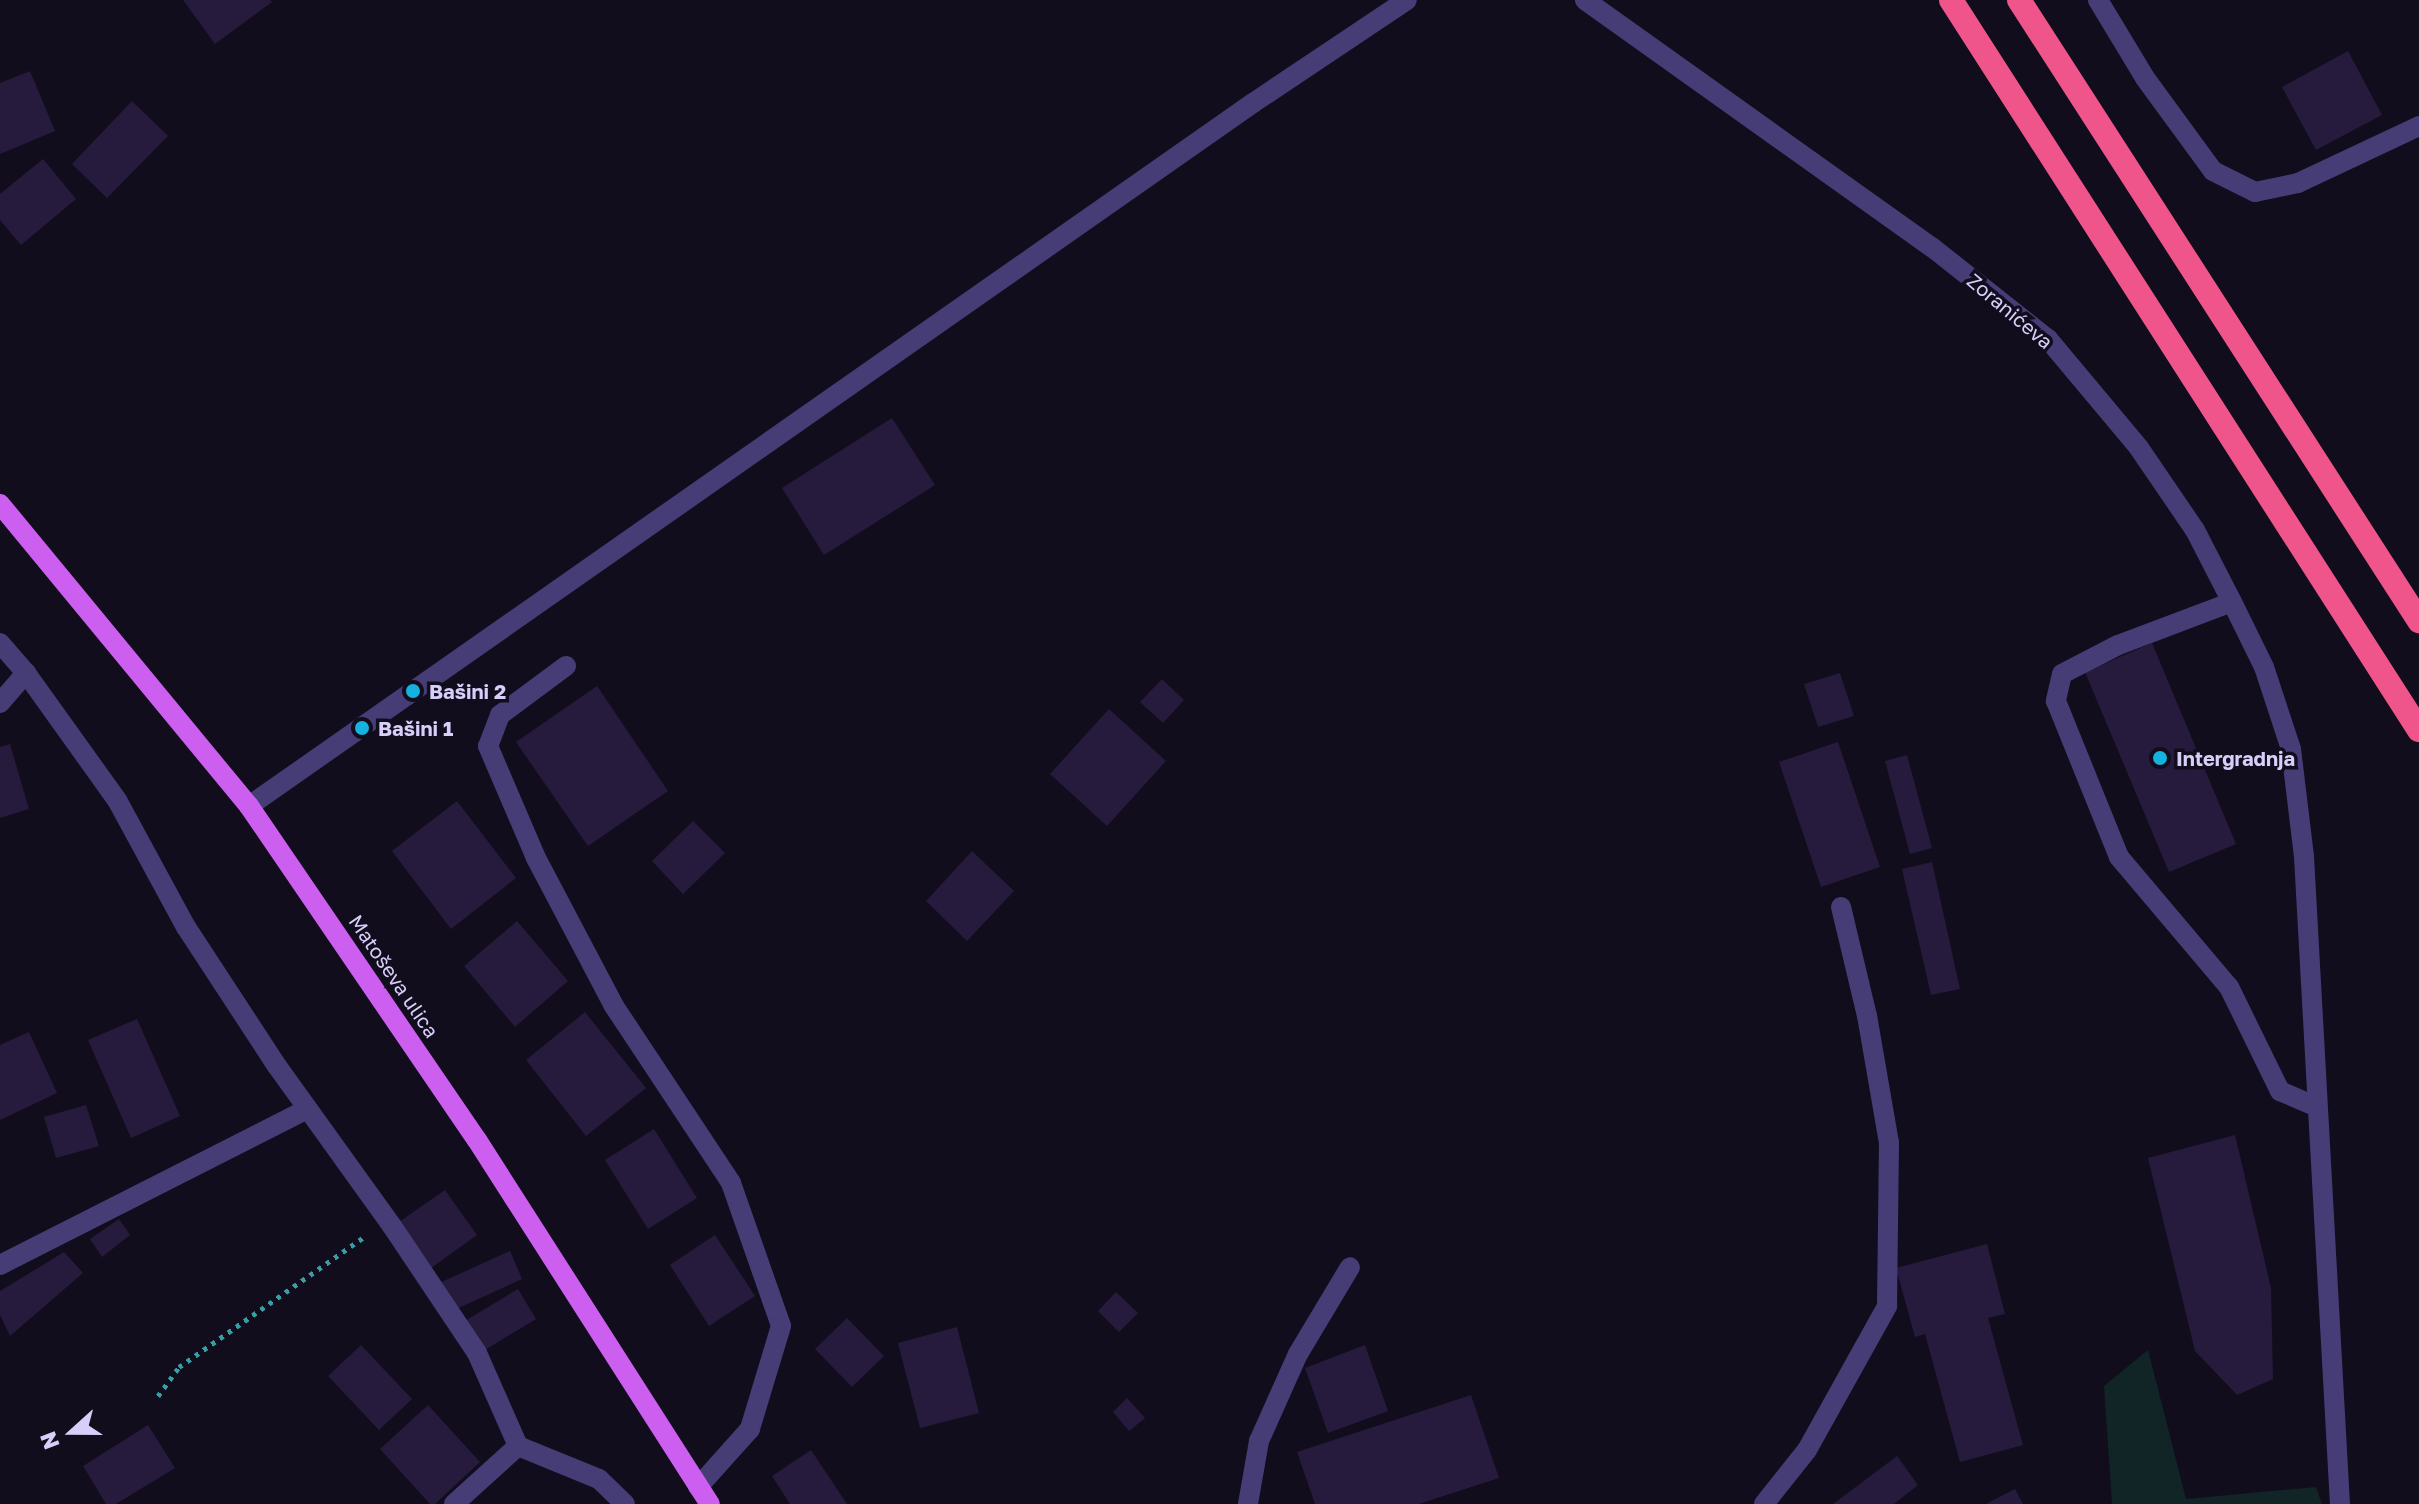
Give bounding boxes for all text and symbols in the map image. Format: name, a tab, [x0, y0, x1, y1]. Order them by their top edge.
street label: Zoranićeva	[1962, 268, 2058, 354]
place label: Bašini 2	[429, 679, 506, 703]
marker: Bašini 2	[404, 682, 422, 700]
place label: Bašini 1	[378, 716, 453, 740]
marker: Bašini 1	[353, 719, 371, 737]
place label: Intergradnja	[2176, 746, 2295, 770]
marker: Intergradnja	[2151, 749, 2169, 767]
street label: Matoševa ulica	[344, 910, 444, 1042]
north arrow	[32, 1392, 112, 1472]
text: N	[34, 1428, 65, 1453]

